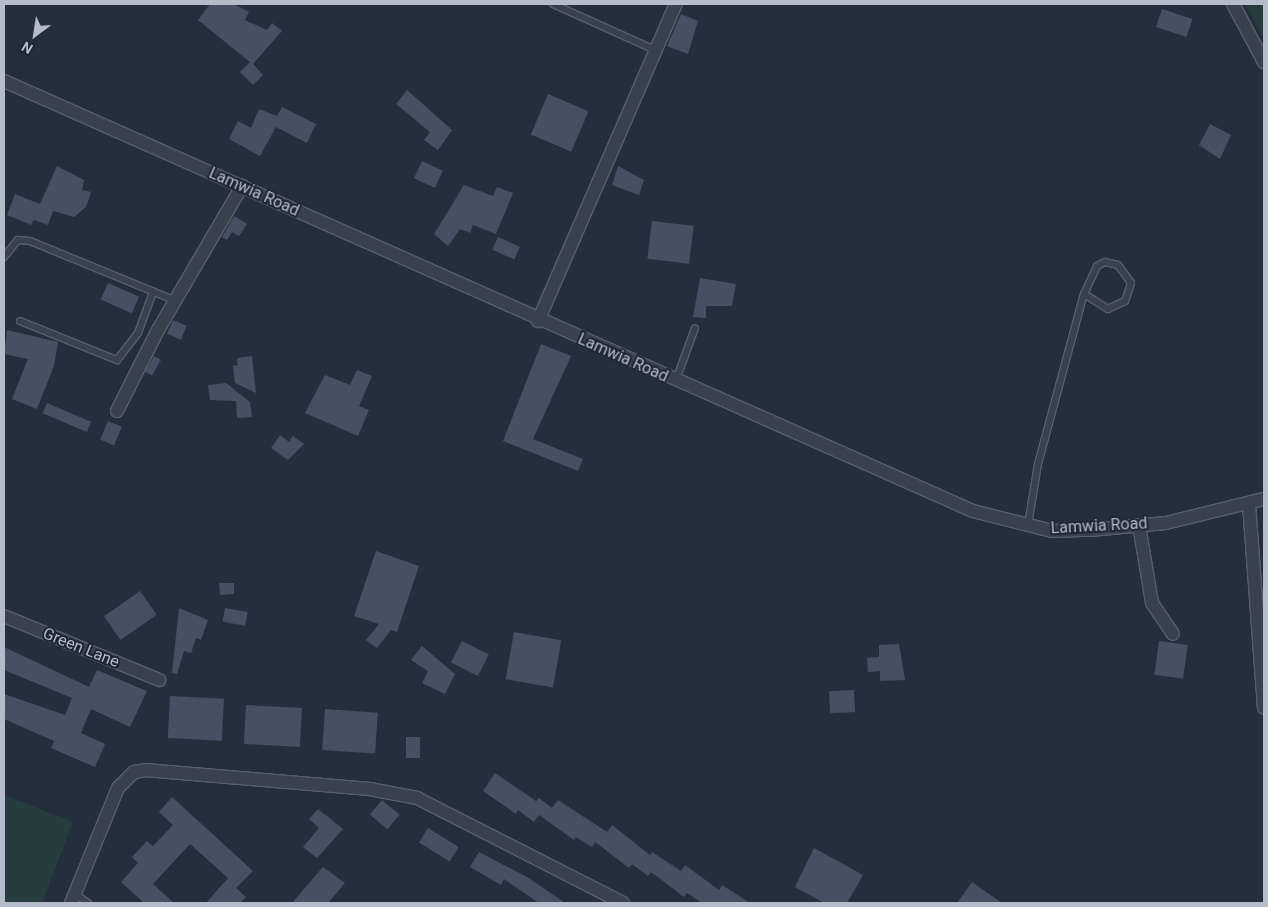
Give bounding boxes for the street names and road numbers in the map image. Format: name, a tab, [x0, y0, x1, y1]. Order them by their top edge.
street label: Lamwia Road	[206, 164, 302, 220]
street label: Lamwia Road	[575, 330, 671, 386]
street label: Lamwia Road	[1050, 514, 1148, 538]
street label: Green Lane	[40, 624, 122, 672]

